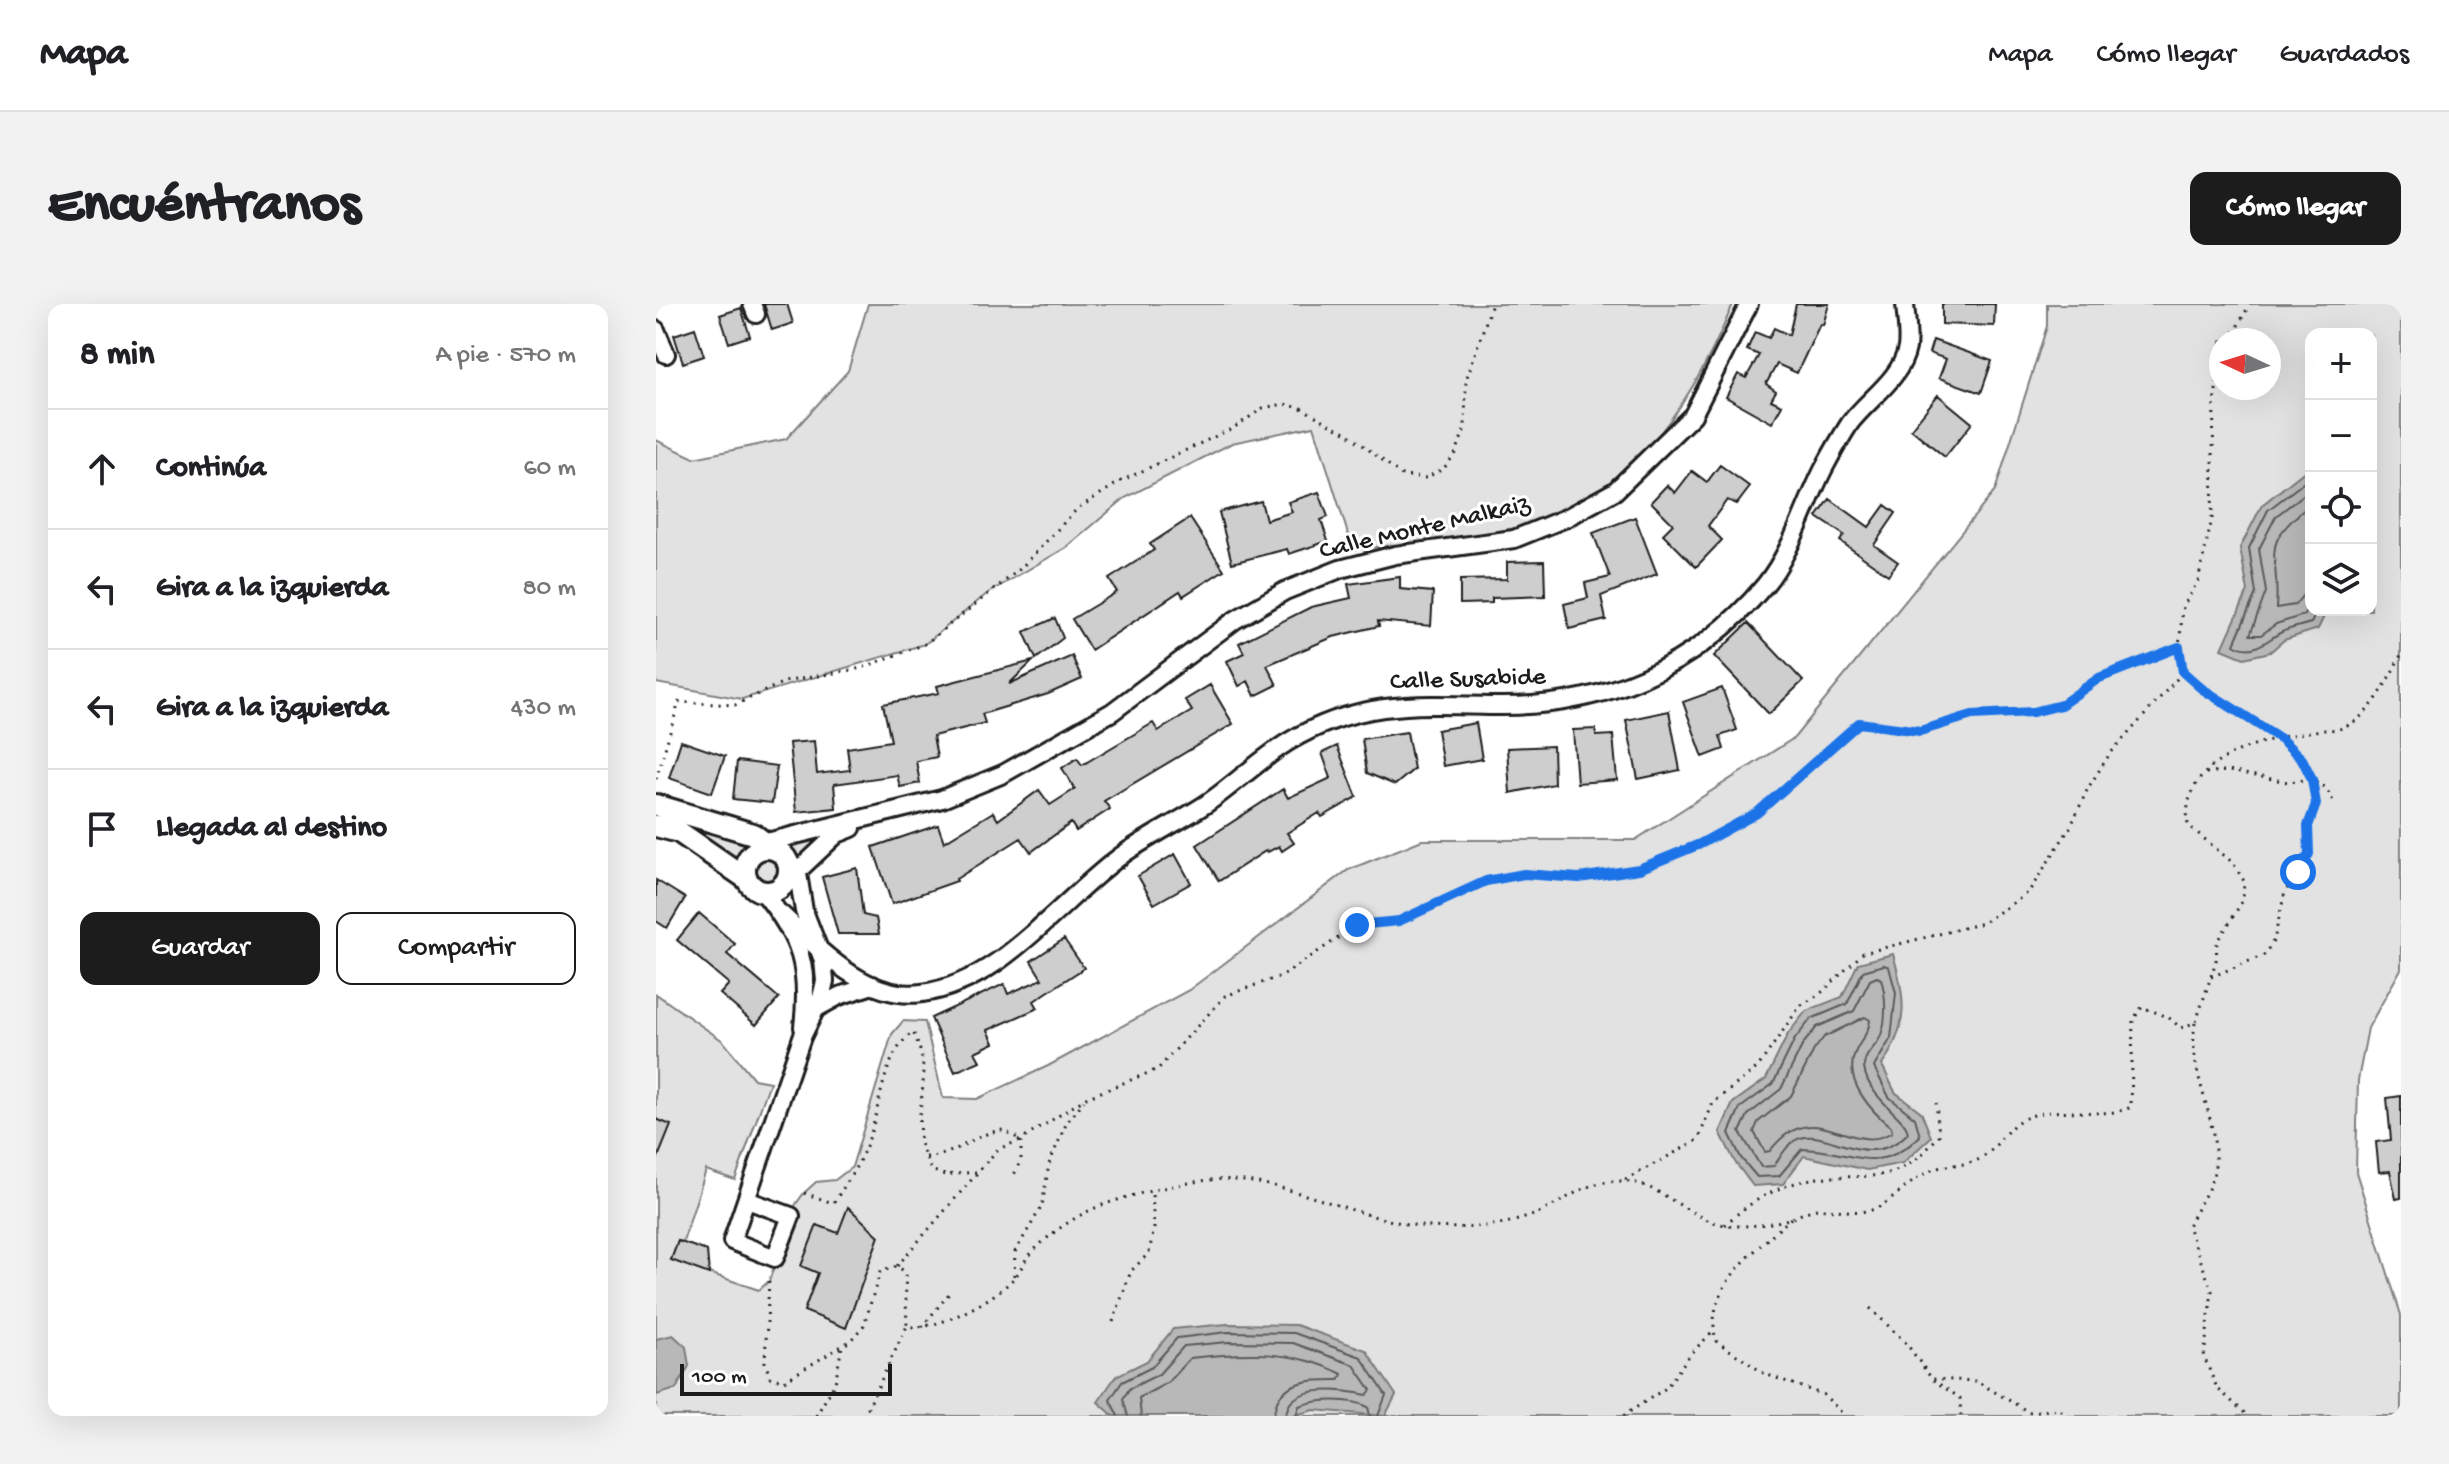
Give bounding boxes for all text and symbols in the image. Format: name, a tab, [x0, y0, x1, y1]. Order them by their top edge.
text: Mapa	[40, 33, 127, 77]
text: Mapa	[1988, 39, 2053, 72]
text: Cómo llegar	[2097, 39, 2236, 72]
text: Guardados	[2280, 39, 2409, 72]
button: Cómo llegar	[2190, 172, 2401, 245]
text: Encuéntranos	[48, 175, 360, 241]
north arrow	[2209, 328, 2281, 400]
map controls	[2305, 328, 2377, 616]
button: +	[2305, 328, 2377, 400]
text: 8 min	[80, 336, 154, 376]
text: A pie · 570 m	[436, 341, 576, 372]
button: −	[2305, 400, 2377, 472]
icon: ahead	[80, 447, 124, 491]
text: Continúa	[156, 452, 266, 487]
text: 60 m	[523, 454, 576, 485]
button: locate	[2305, 472, 2377, 544]
street label: Calle Monte Malkaiz	[1317, 489, 1535, 568]
button: layers	[2305, 544, 2377, 616]
icon: left	[80, 567, 124, 611]
text: Gira a la izquierda	[156, 572, 389, 607]
text: 80 m	[522, 574, 576, 605]
street label: Calle Susabide	[1390, 663, 1547, 699]
icon: left	[80, 687, 124, 731]
text: Gira a la izquierda	[156, 692, 389, 727]
text: 430 m	[511, 694, 576, 725]
icon: arrive	[80, 807, 124, 851]
text: Llegada al destino	[156, 812, 387, 847]
route start	[2280, 854, 2316, 890]
route end	[1339, 907, 1375, 943]
button: Guardar	[80, 912, 320, 985]
button: Compartir	[336, 912, 576, 985]
scale bar	[680, 1360, 892, 1396]
text: 100 m	[692, 1365, 747, 1391]

